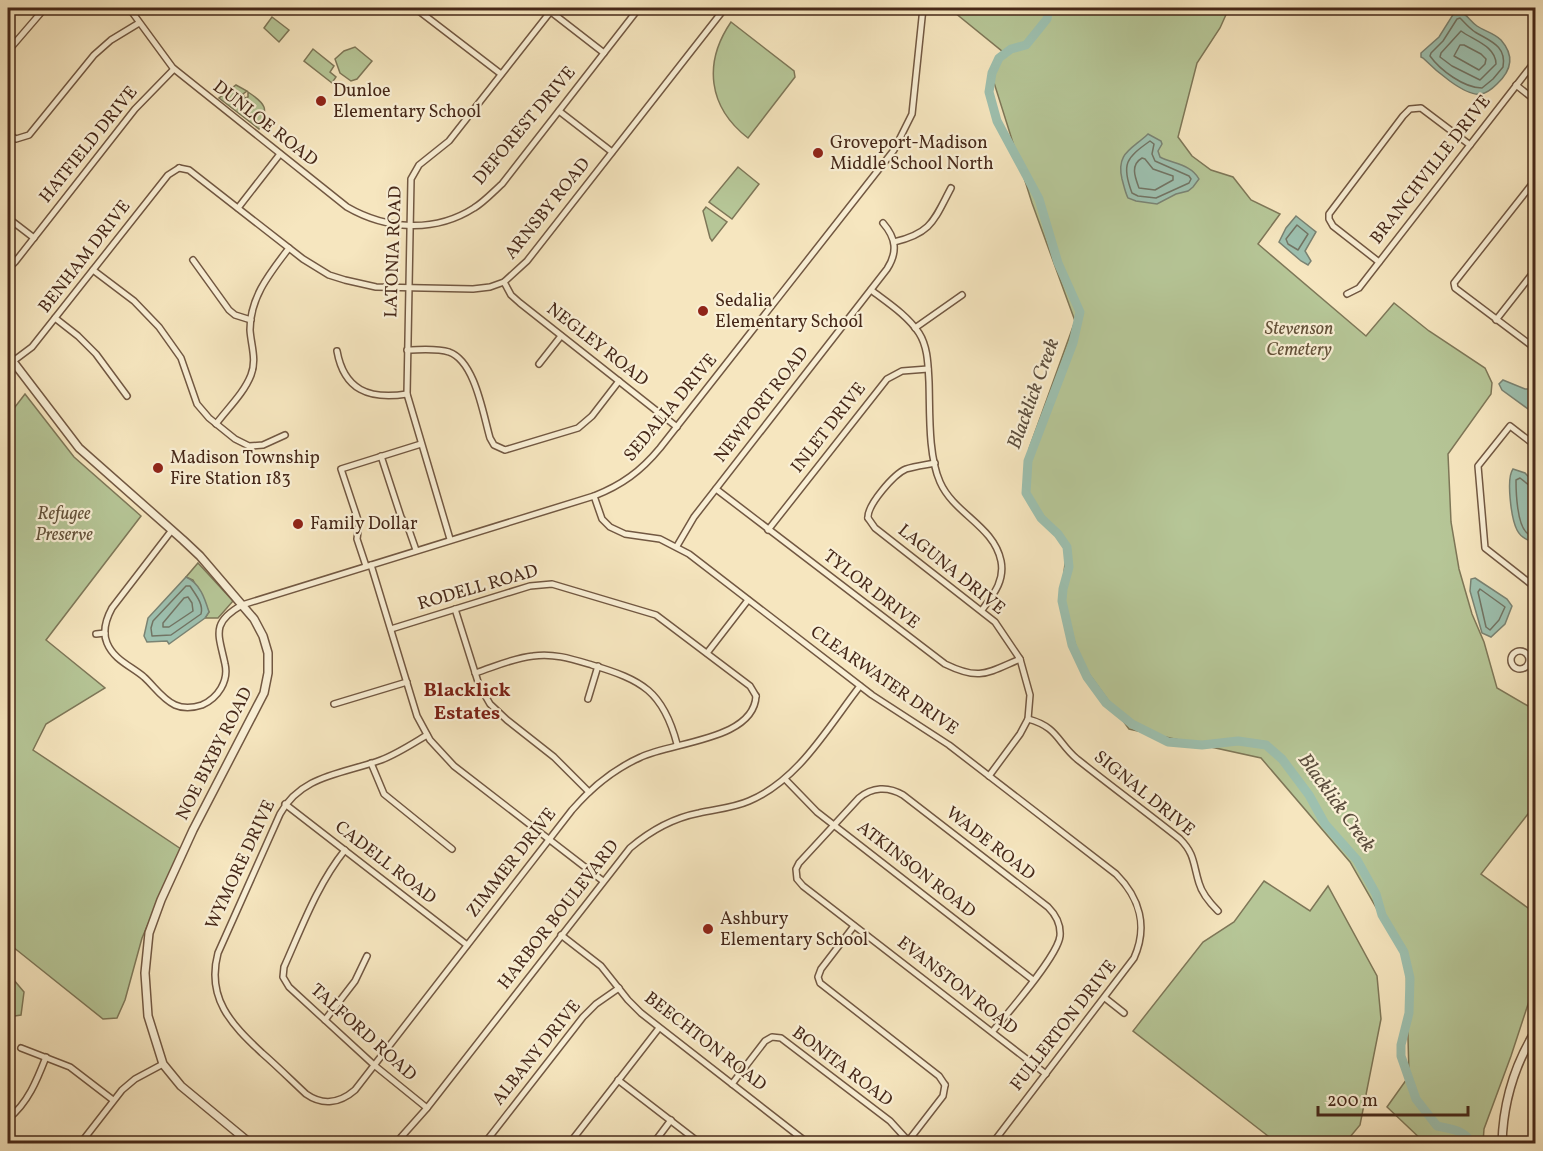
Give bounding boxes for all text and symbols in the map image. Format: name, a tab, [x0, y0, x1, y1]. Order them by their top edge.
street label: DEFOREST DRIVE	[468, 61, 582, 191]
street label: DUNLOE ROAD	[207, 75, 323, 173]
place label: Dunloe Elementary School	[333, 79, 481, 125]
street label: HATFIELD DRIVE	[34, 81, 144, 209]
street label: BRANCHVILLE DRIVE	[1365, 90, 1497, 250]
marker: Dunloe Elementary School	[314, 94, 328, 108]
place label: Groveport-Madison Middle School North	[830, 131, 994, 177]
marker: Groveport-Madison Middle School North	[811, 146, 825, 160]
street label: ARNSBY ROAD	[499, 153, 597, 265]
street label: LATONIA ROAD	[379, 186, 409, 318]
street label: BENHAM DRIVE	[33, 195, 137, 319]
place label: Sedalia Elementary School	[715, 289, 863, 335]
street label: NEGLEY ROAD	[541, 297, 653, 393]
marker: Sedalia Elementary School	[696, 304, 710, 318]
park label: Stevenson Cemetery	[1265, 317, 1333, 363]
water label: Blacklick Creek	[1001, 335, 1067, 453]
street label: NEWPORT ROAD	[709, 342, 815, 468]
street label: SEDALIA DRIVE	[618, 349, 724, 467]
street label: INLET DRIVE	[786, 377, 872, 479]
place label: Madison Township Fire Station 183	[170, 446, 320, 492]
marker: Madison Township Fire Station 183	[151, 461, 165, 475]
park label: Refugee Preserve	[35, 502, 93, 548]
place label: Family Dollar	[310, 512, 418, 537]
marker: Family Dollar	[291, 517, 305, 531]
street label: LAGUNA DRIVE	[892, 519, 1010, 621]
street label: TYLOR DRIVE	[818, 544, 925, 636]
street label: RODELL ROAD	[415, 559, 541, 617]
street label: CLEARWATER DRIVE	[805, 620, 963, 742]
district label: Blacklick Estates	[423, 677, 511, 728]
street label: NOE BIXBY ROAD	[171, 683, 259, 825]
street label: SIGNAL DRIVE	[1088, 745, 1200, 843]
water label: Blacklick Creek	[1291, 748, 1381, 858]
street label: WYMORE DRIVE	[200, 796, 282, 934]
street label: WADE ROAD	[940, 801, 1040, 887]
street label: ZIMMER DRIVE	[461, 803, 563, 923]
street label: CADELL ROAD	[329, 815, 441, 911]
street label: ATKINSON ROAD	[851, 816, 981, 924]
street label: HARBOR BOULEVARD	[493, 835, 625, 995]
place label: Ashbury Elementary School	[720, 907, 868, 953]
marker: Ashbury Elementary School	[701, 922, 715, 936]
street label: EVANSTON ROAD	[891, 931, 1023, 1041]
street label: FULLERTON DRIVE	[1005, 955, 1123, 1097]
street label: TALFORD ROAD	[304, 978, 422, 1088]
street label: BEECHTON ROAD	[639, 986, 771, 1098]
street label: ALBANY DRIVE	[487, 995, 587, 1111]
street label: BONITA ROAD	[787, 1021, 897, 1113]
scale bar	[1318, 1079, 1468, 1117]
text: 200 m	[1327, 1089, 1378, 1114]

